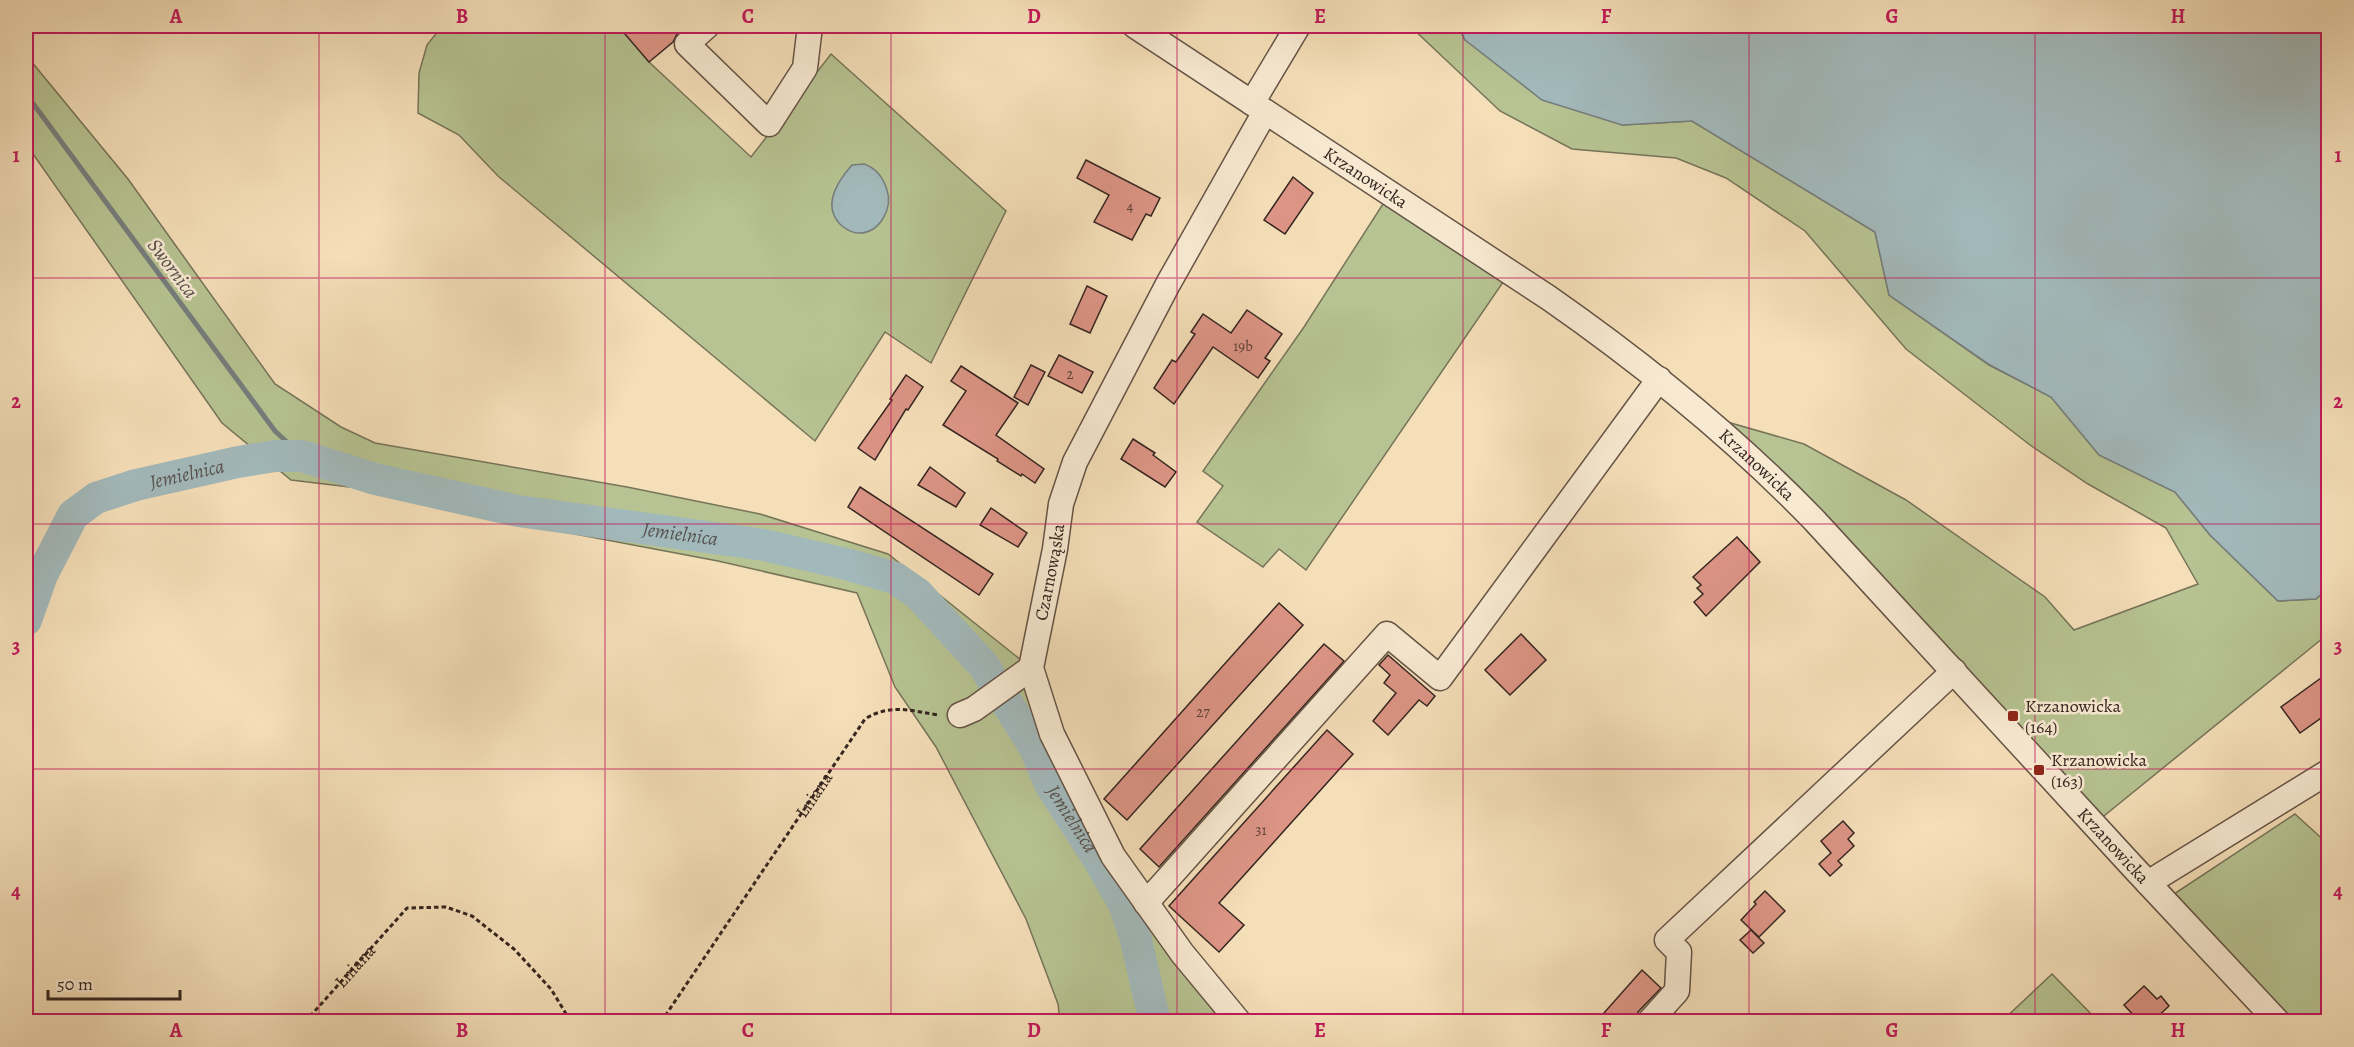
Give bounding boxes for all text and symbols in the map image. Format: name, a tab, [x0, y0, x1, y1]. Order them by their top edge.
text: A	[169, 3, 183, 30]
text: B	[456, 3, 468, 30]
text: C	[742, 3, 754, 30]
text: D	[1027, 3, 1041, 30]
text: E	[1314, 3, 1326, 30]
text: F	[1601, 3, 1612, 30]
text: G	[1885, 3, 1899, 30]
text: H	[2171, 3, 2186, 30]
street label: Krzanowicka	[1319, 141, 1413, 214]
text: 1	[12, 142, 20, 169]
text: 1	[2334, 142, 2342, 169]
house number: 4	[1127, 196, 1134, 216]
water label: Swornica	[141, 233, 204, 304]
house number: 19b	[1233, 336, 1253, 356]
house number: 2	[1066, 364, 1074, 384]
text: 2	[11, 388, 21, 415]
text: 2	[2333, 388, 2343, 415]
street label: Krzanowicka	[1714, 423, 1801, 506]
water label: Jemielnica	[146, 453, 227, 496]
water label: Jemielnica	[640, 515, 720, 553]
street label: Czarnowąska	[1029, 522, 1070, 623]
text: 3	[12, 633, 20, 660]
text: 3	[2334, 633, 2342, 660]
place label: Krzanowicka (164)	[2025, 694, 2121, 739]
house number: 27	[1196, 702, 1210, 722]
marker: Krzanowicka (164)	[2006, 709, 2020, 723]
place label: Krzanowicka (163)	[2051, 748, 2147, 793]
marker: Krzanowicka (163)	[2032, 763, 2046, 777]
street label: Lniana	[790, 766, 838, 822]
water label: Jemielnica	[1039, 779, 1104, 858]
street label: Krzanowicka	[2072, 802, 2155, 890]
house number: 31	[1255, 820, 1267, 840]
text: 4	[11, 878, 21, 905]
text: 4	[2333, 878, 2343, 905]
street label: Lniana	[329, 939, 381, 993]
scale bar	[48, 963, 180, 1001]
text: 50 m	[57, 972, 93, 996]
text: A	[169, 1017, 183, 1044]
text: B	[456, 1017, 468, 1044]
text: C	[742, 1017, 754, 1044]
text: D	[1027, 1017, 1041, 1044]
text: E	[1314, 1017, 1326, 1044]
text: F	[1601, 1017, 1612, 1044]
text: G	[1885, 1017, 1899, 1044]
text: H	[2171, 1017, 2186, 1044]

